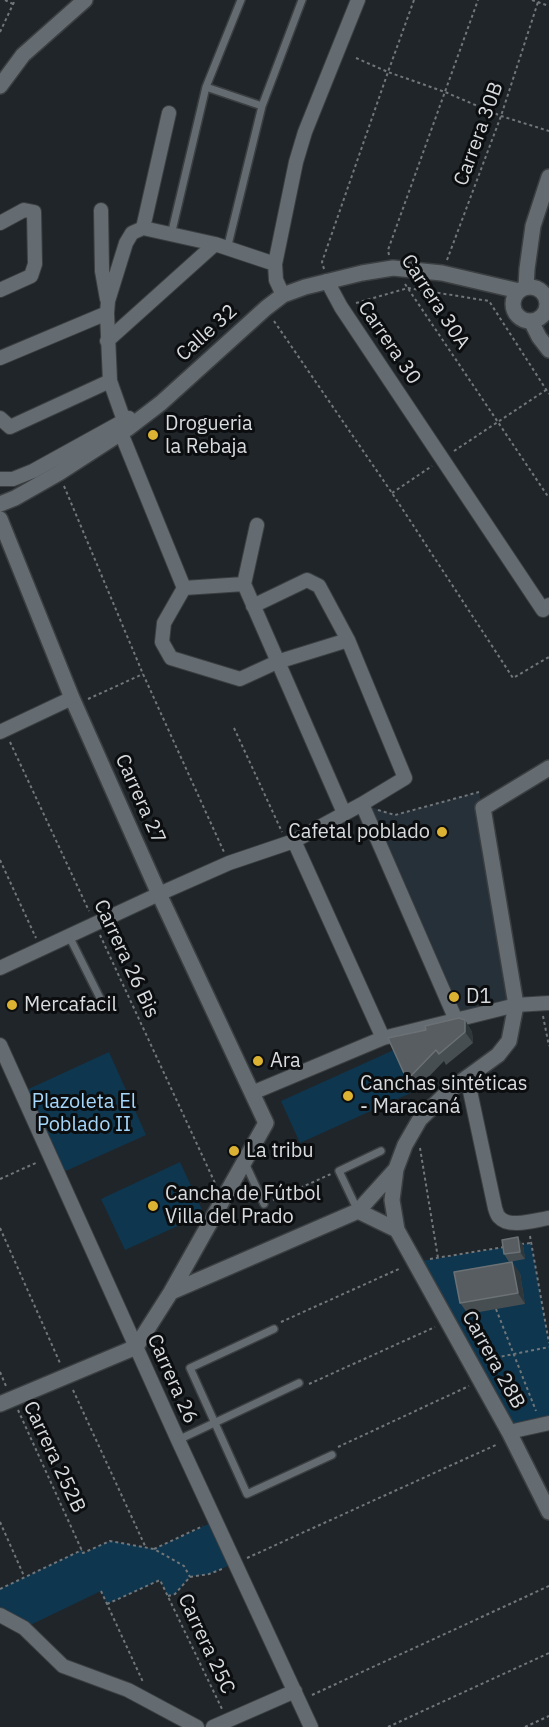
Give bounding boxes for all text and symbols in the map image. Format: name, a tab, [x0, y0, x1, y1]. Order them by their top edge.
street label: Carrera 30B	[449, 79, 509, 189]
street label: Carrera 30A	[395, 250, 475, 354]
street label: Carrera 30	[352, 297, 426, 389]
street label: Calle 32	[172, 299, 242, 367]
place label: Drogueria la Rebaja	[165, 412, 253, 459]
marker: Drogueria la Rebaja	[146, 428, 160, 442]
street label: Carrera 27	[110, 751, 170, 847]
place label: Cafetal poblado	[288, 820, 430, 844]
marker: Cafetal poblado	[435, 825, 449, 839]
street label: Carrera 26 Bis	[88, 896, 164, 1022]
place label: D1	[466, 985, 491, 1009]
marker: D1	[447, 990, 461, 1004]
place label: Mercafacil	[24, 993, 117, 1017]
marker: Mercafacil	[5, 998, 19, 1012]
place label: Ara	[270, 1049, 301, 1073]
marker: Ara	[251, 1054, 265, 1068]
place label: Canchas sintéticas - Maracaná	[360, 1072, 528, 1119]
marker: Canchas sintéticas - Maracaná	[341, 1089, 355, 1103]
park label: Plazoleta El Poblado II	[32, 1090, 136, 1137]
place label: La tribu	[246, 1139, 314, 1163]
marker: La tribu	[227, 1144, 241, 1158]
place label: Cancha de Fútbol Villa del Prado	[165, 1182, 321, 1229]
marker: Cancha de Fútbol Villa del Prado	[146, 1199, 160, 1213]
street label: Carrera 28B	[456, 1307, 530, 1413]
street label: Carrera 26	[142, 1331, 202, 1427]
street label: Carrera 252B	[18, 1397, 90, 1517]
street label: Carrera 25C	[172, 1590, 240, 1698]

